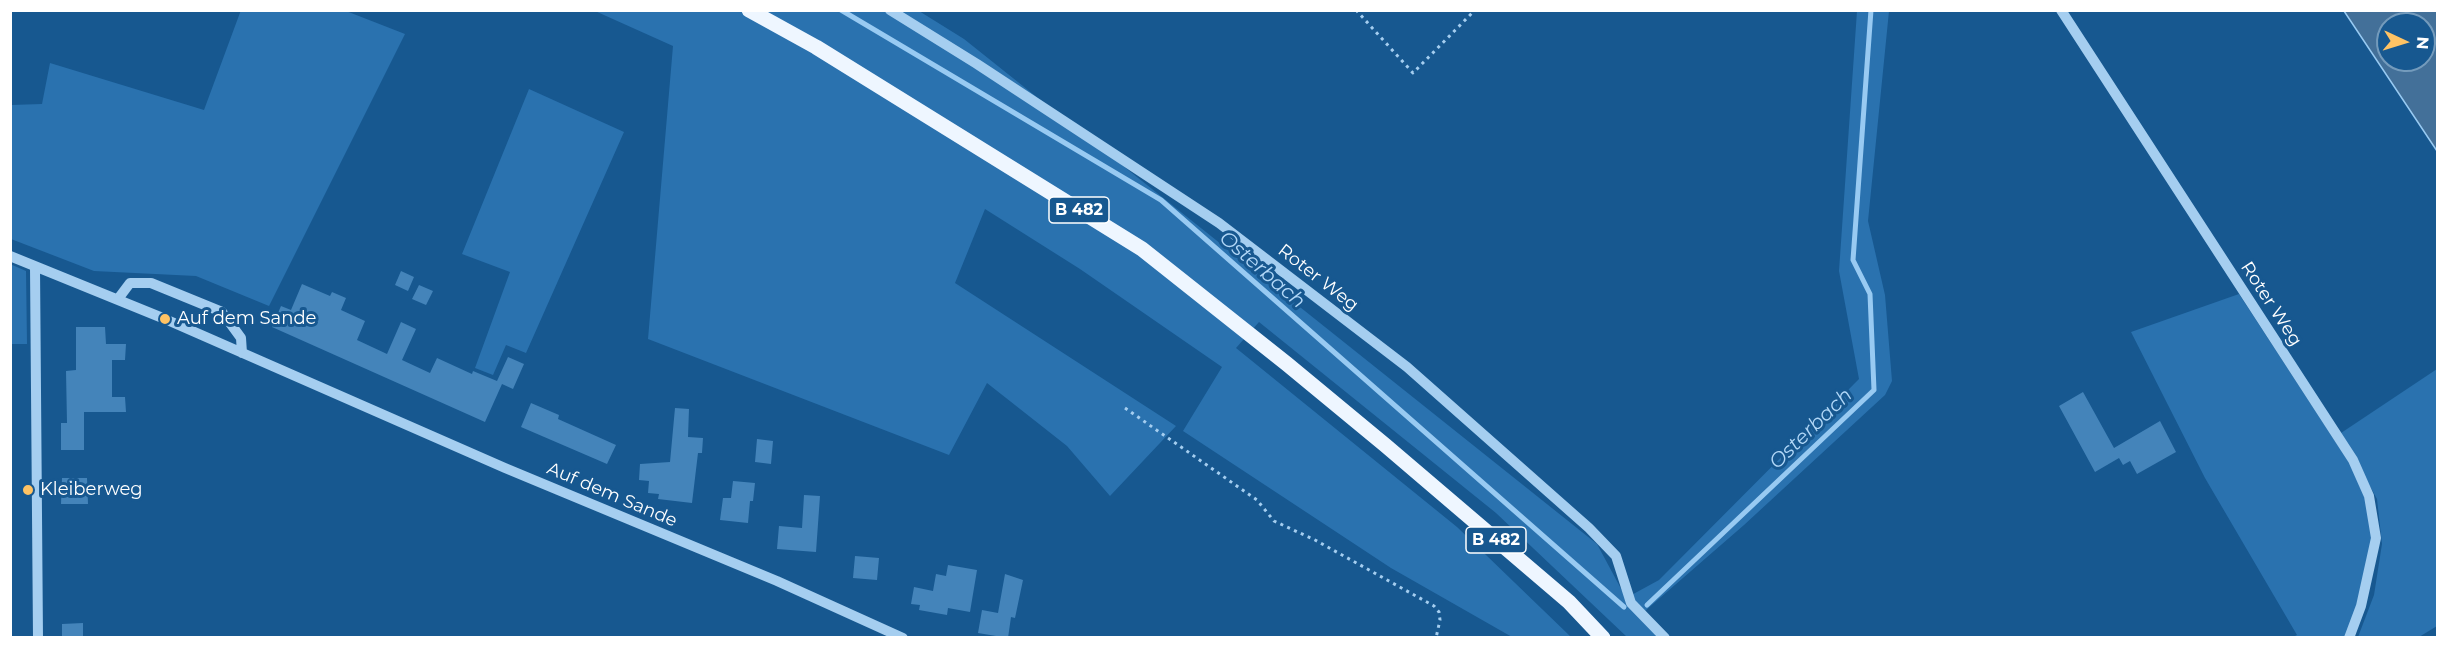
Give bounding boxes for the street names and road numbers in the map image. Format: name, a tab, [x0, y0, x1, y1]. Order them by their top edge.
road number: B 482	[1049, 197, 1109, 223]
street label: Roter Weg	[1273, 240, 1363, 316]
street label: Roter Weg	[2236, 258, 2306, 350]
street label: Auf dem Sande	[544, 458, 680, 532]
road number: B 482	[1466, 527, 1526, 553]

